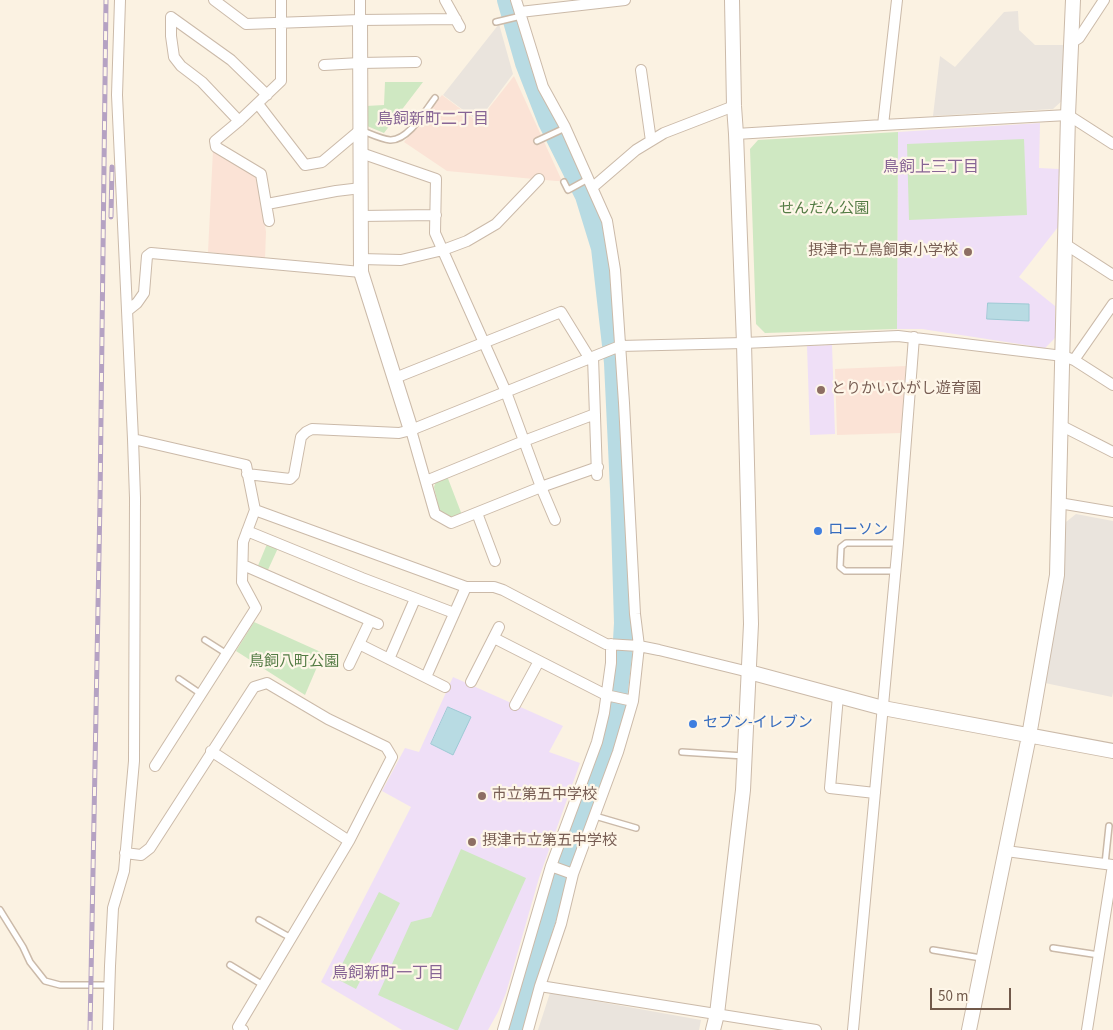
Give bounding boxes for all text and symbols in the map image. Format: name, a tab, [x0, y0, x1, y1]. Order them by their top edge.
district label: 鳥飼新町二丁目	[377, 110, 489, 130]
district label: 鳥飼上三丁目	[883, 158, 979, 178]
park label: せんだん公園	[779, 201, 869, 219]
place label: 摂津市立鳥飼東小学校	[808, 243, 958, 261]
marker: 摂津市立鳥飼東小学校	[962, 246, 974, 258]
place label: とりかいひがし遊育園	[831, 381, 981, 399]
marker: とりかいひがし遊育園	[815, 384, 827, 396]
place label: ローソン	[828, 522, 888, 540]
marker: ローソン	[812, 525, 824, 537]
park label: 鳥飼八町公園	[249, 654, 339, 672]
place label: セブン-イレブン	[703, 715, 813, 733]
marker: セブン-イレブン	[687, 718, 699, 730]
place label: 市立第五中学校	[492, 787, 597, 805]
marker: 市立第五中学校	[476, 790, 488, 802]
place label: 摂津市立第五中学校	[482, 833, 617, 851]
marker: 摂津市立第五中学校	[466, 836, 478, 848]
district label: 鳥飼新町一丁目	[332, 964, 444, 984]
scale bar	[933, 978, 1014, 1010]
text: 50 m	[938, 986, 968, 1007]

